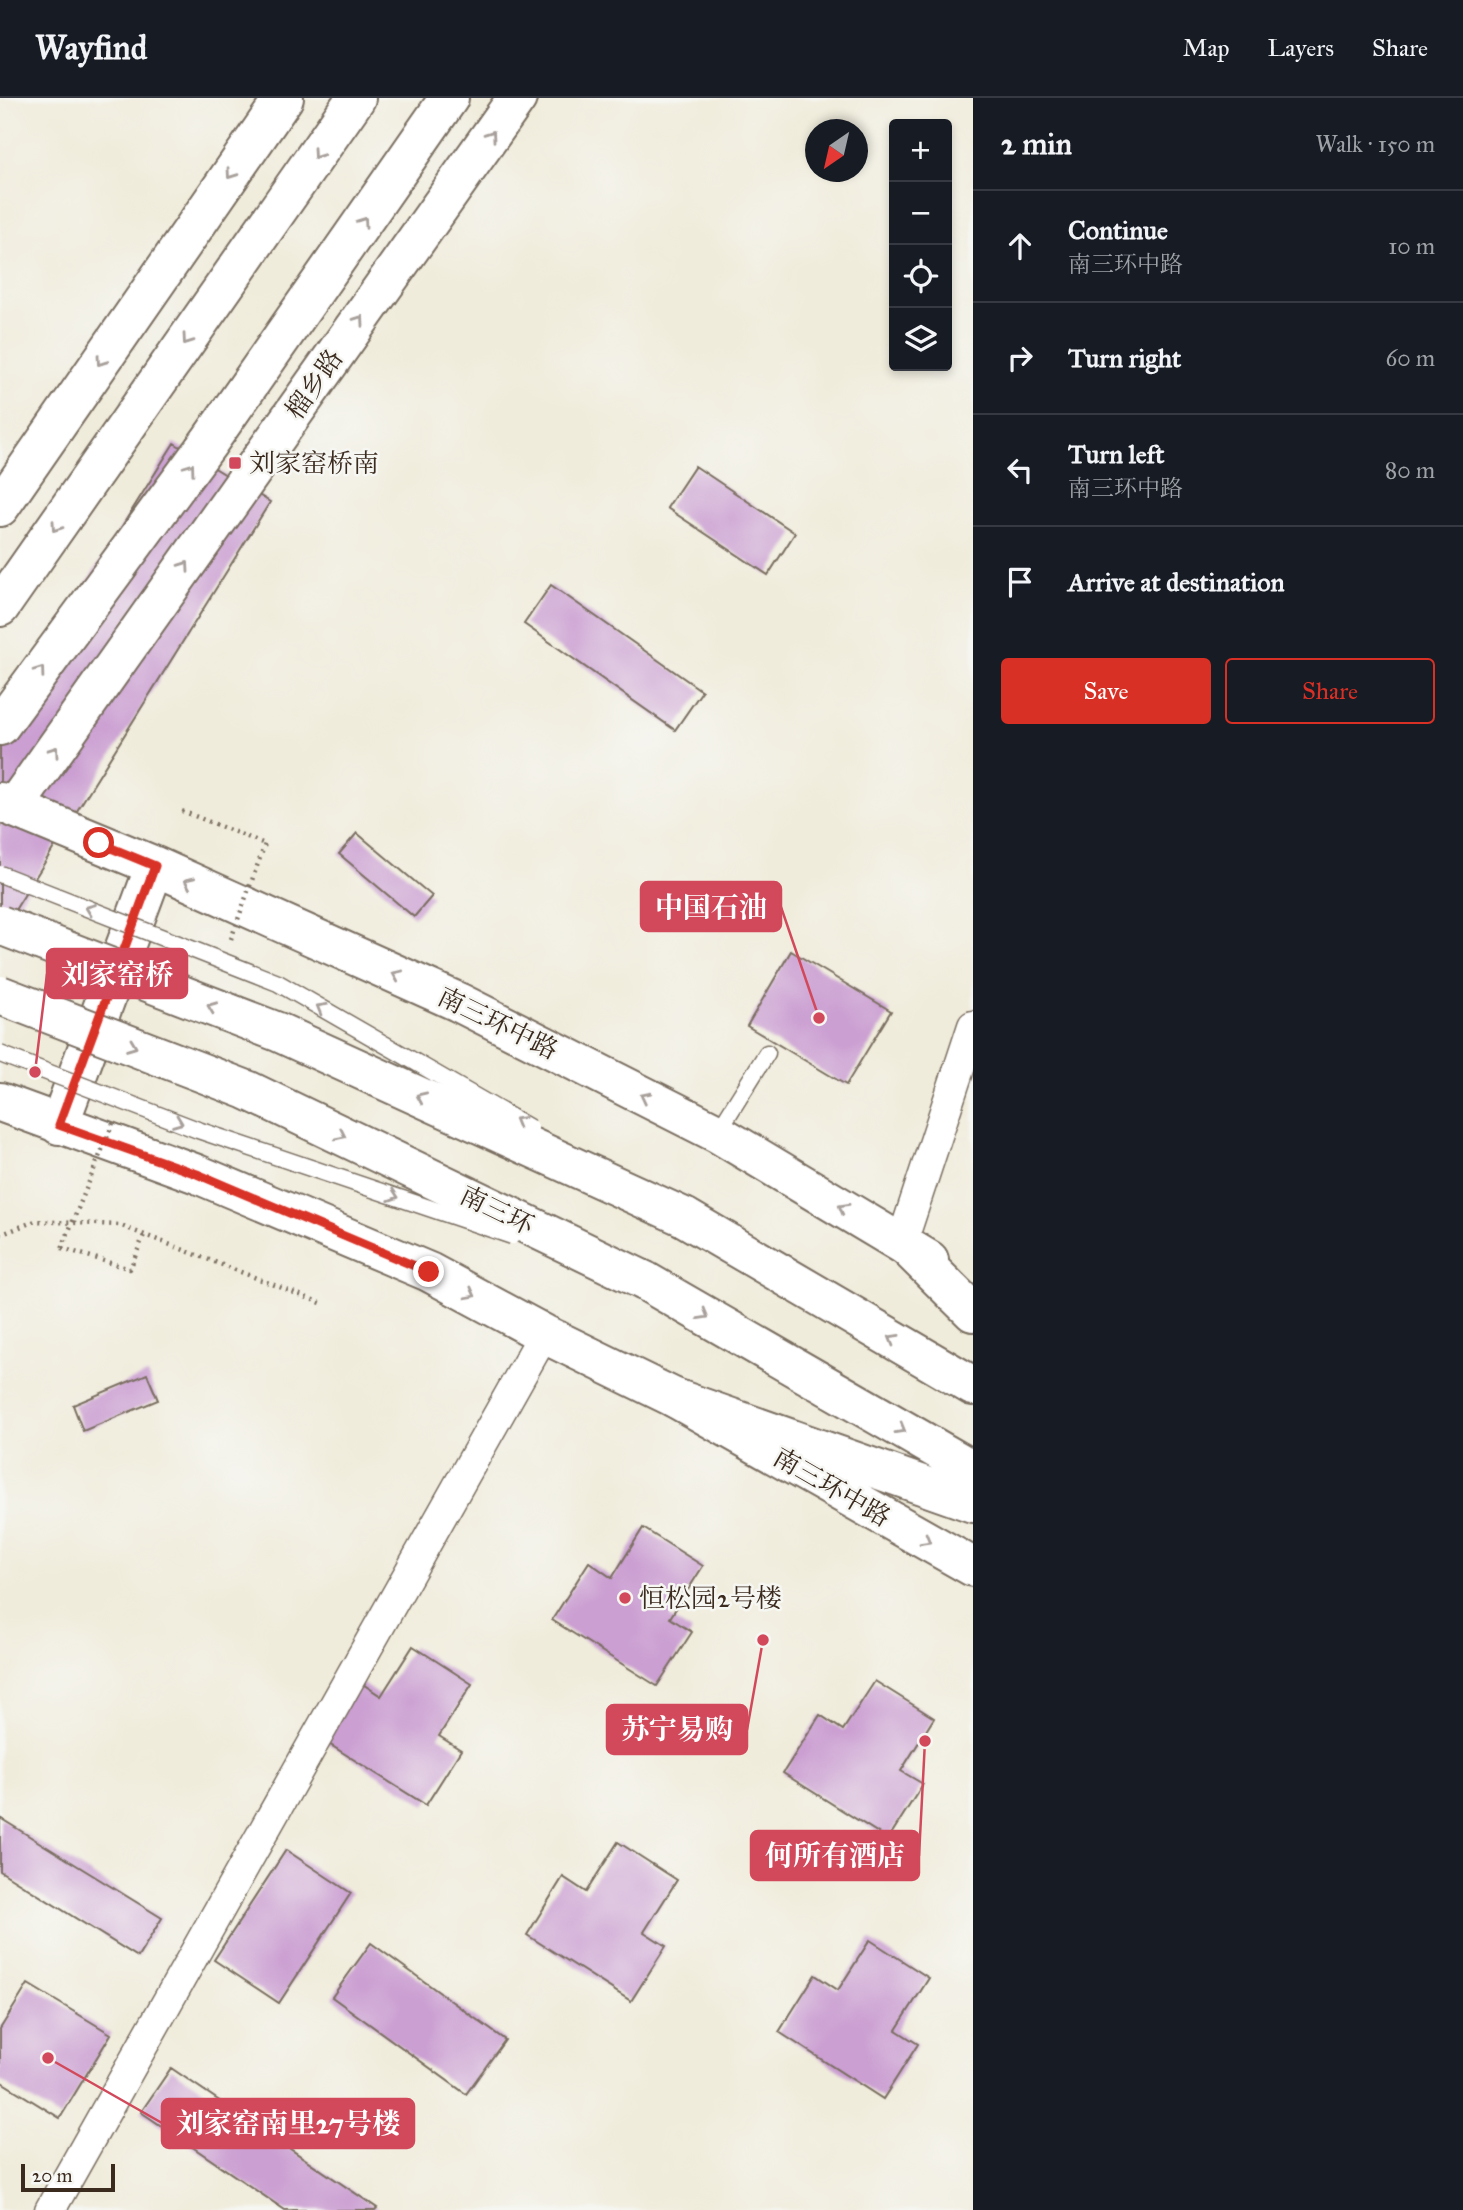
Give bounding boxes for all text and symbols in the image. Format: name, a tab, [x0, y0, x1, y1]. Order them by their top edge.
text: Wayfind	[35, 28, 147, 68]
text: Map	[1183, 33, 1230, 63]
text: Layers	[1268, 33, 1334, 63]
text: Share	[1372, 33, 1428, 63]
north arrow	[805, 119, 868, 182]
map controls	[889, 119, 952, 371]
button: +	[889, 119, 952, 182]
text: 2 min	[1001, 126, 1072, 162]
one-way arrow	[483, 130, 495, 143]
text: Walk · 150 m	[1315, 130, 1435, 158]
one-way arrow	[313, 146, 325, 159]
one-way arrow	[227, 166, 239, 179]
button: −	[889, 182, 952, 245]
text: Continue	[1068, 214, 1168, 246]
one-way arrow	[355, 217, 367, 230]
icon: ahead	[1001, 227, 1039, 265]
text: 10 m	[1388, 232, 1435, 260]
button: locate	[889, 245, 952, 308]
text: 南三环中路	[1068, 250, 1183, 278]
button: layers	[889, 308, 952, 371]
one-way arrow	[351, 315, 364, 328]
one-way arrow	[183, 332, 195, 345]
icon: right	[1001, 339, 1039, 377]
text: Turn right	[1068, 342, 1181, 374]
street label: 榴乡路	[279, 343, 349, 425]
text: 60 m	[1386, 344, 1435, 372]
one-way arrow	[97, 353, 109, 366]
text: Turn left	[1068, 438, 1164, 470]
place label: 刘家窑桥南	[249, 447, 379, 479]
icon: left	[1001, 451, 1039, 489]
marker: 刘家窑桥南	[227, 455, 243, 471]
text: 80 m	[1385, 456, 1435, 484]
one-way arrow	[181, 463, 194, 476]
text: 南三环中路	[1068, 474, 1183, 502]
one-way arrow	[52, 519, 64, 532]
one-way arrow	[177, 561, 189, 574]
icon: arrive	[1001, 563, 1039, 601]
text: Arrive at destination	[1068, 566, 1285, 598]
button: Save	[1001, 658, 1211, 724]
button: Share	[1225, 658, 1435, 724]
one-way arrow	[32, 667, 45, 679]
one-way arrow	[46, 746, 58, 759]
route start	[83, 827, 114, 858]
one-way arrow	[184, 876, 196, 890]
callout: 中国石油	[641, 882, 781, 931]
text: 中国石油	[655, 890, 767, 925]
one-way arrow	[85, 904, 97, 918]
callout: 刘家窑桥	[47, 949, 187, 998]
text: 刘家窑桥	[61, 957, 173, 992]
one-way arrow	[391, 969, 404, 983]
street label: 南三环中路	[433, 980, 563, 1066]
one-way arrow	[207, 1001, 219, 1015]
one-way arrow	[316, 1003, 329, 1016]
one-way arrow	[126, 1037, 138, 1051]
one-way arrow	[416, 1091, 428, 1105]
one-way arrow	[640, 1091, 652, 1105]
one-way arrow	[172, 1114, 184, 1128]
one-way arrow	[513, 1116, 526, 1129]
one-way arrow	[334, 1127, 346, 1141]
street label: 南三环	[455, 1179, 539, 1241]
one-way arrow	[387, 1188, 399, 1202]
one-way arrow	[838, 1203, 851, 1216]
route end	[413, 1256, 444, 1287]
one-way arrow	[464, 1286, 476, 1299]
one-way arrow	[697, 1307, 710, 1320]
one-way arrow	[888, 1335, 901, 1348]
one-way arrow	[894, 1421, 907, 1434]
street label: 南三环中路	[768, 1441, 896, 1533]
one-way arrow	[919, 1532, 932, 1545]
place label: 恒松园2号楼	[639, 1582, 782, 1614]
marker: 恒松园2号楼	[617, 1590, 633, 1606]
callout: 苏宁易购	[607, 1705, 747, 1754]
text: 苏宁易购	[621, 1712, 733, 1747]
callout: 何所有酒店	[751, 1831, 919, 1880]
text: 何所有酒店	[765, 1838, 905, 1873]
callout: 刘家窑南里27号楼	[162, 2099, 414, 2148]
text: 刘家窑南里27号楼	[176, 2106, 400, 2141]
scale bar	[21, 2161, 116, 2193]
text: 20 m	[32, 2164, 73, 2187]

